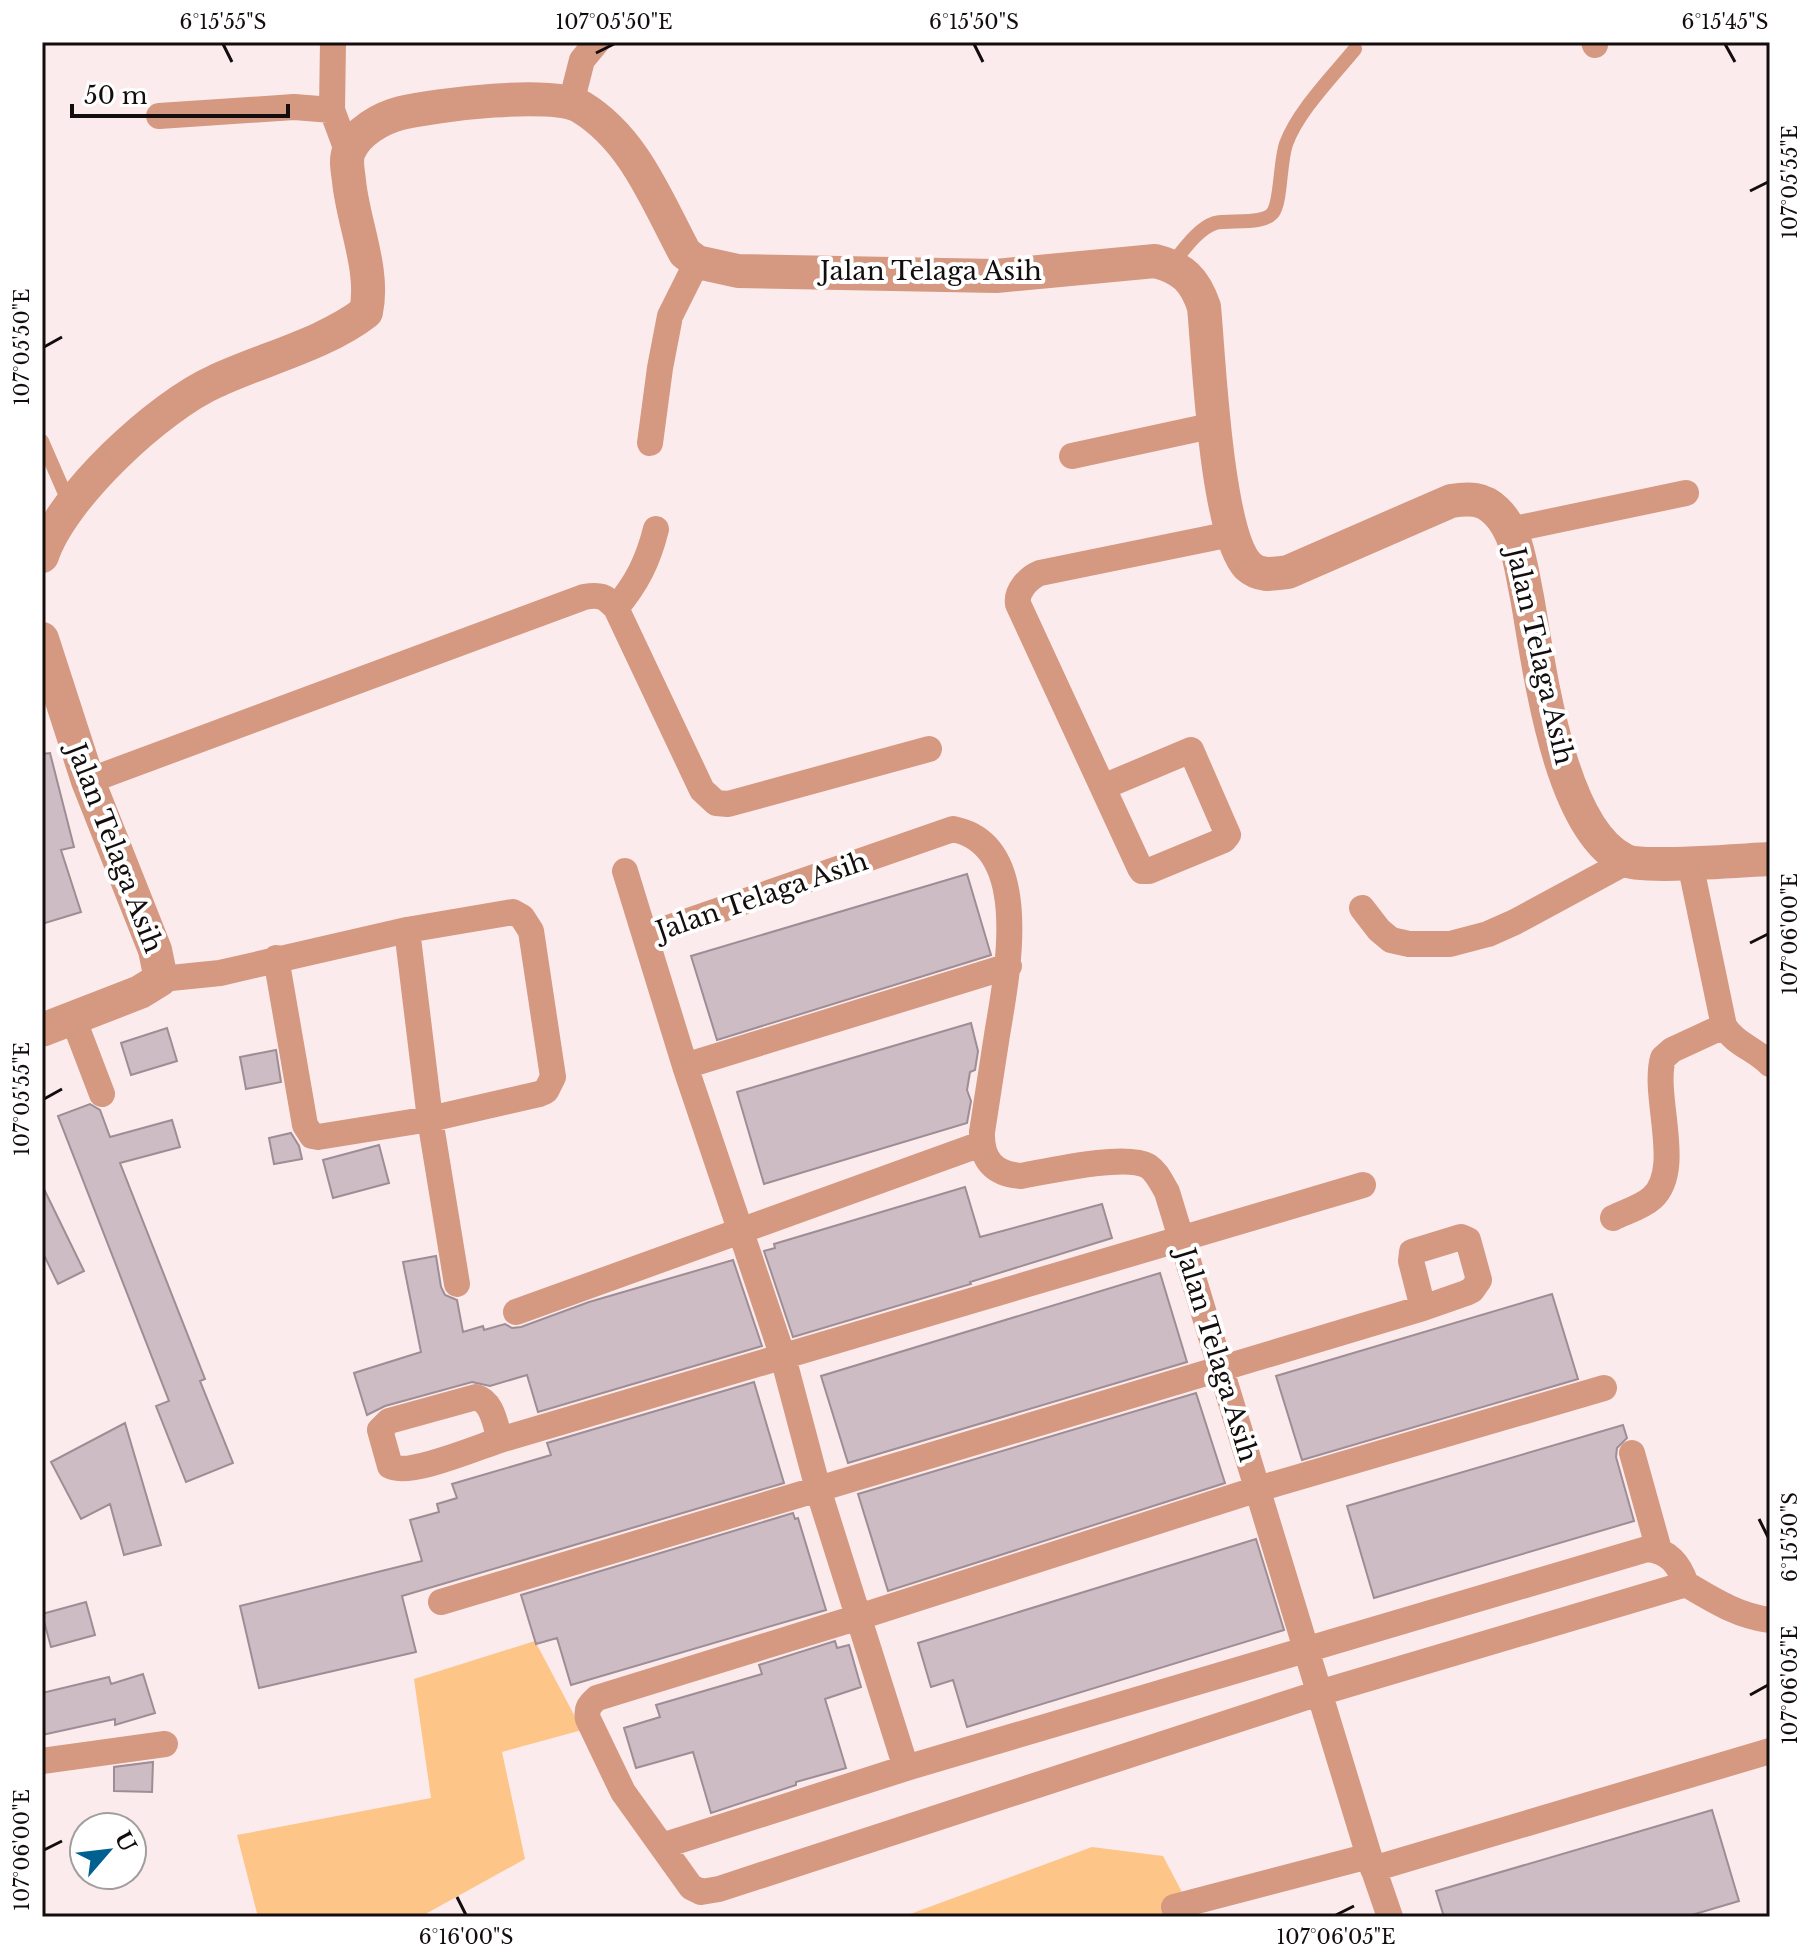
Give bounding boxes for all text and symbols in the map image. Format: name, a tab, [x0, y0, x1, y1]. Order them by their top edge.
text: 6°15'55"S	[180, 10, 266, 34]
text: 107°05'50"E	[555, 10, 673, 34]
text: 6°15'50"S	[929, 10, 1019, 34]
text: 6°15'45"S	[1682, 10, 1768, 34]
scale bar	[72, 68, 288, 118]
text: 50 m	[84, 81, 148, 110]
text: 107°05'55"E	[1778, 125, 1802, 239]
street label: Jalan Telaga Asih	[817, 255, 1042, 287]
text: 107°05'50"E	[10, 288, 34, 406]
street label: Jalan Telaga Asih	[1499, 541, 1581, 768]
street label: Jalan Telaga Asih	[59, 736, 170, 957]
street label: Jalan Telaga Asih	[649, 845, 872, 948]
text: 107°06'00"E	[1778, 873, 1802, 995]
text: 107°05'55"E	[10, 1042, 34, 1156]
street label: Jalan Telaga Asih	[1168, 1241, 1265, 1466]
text: 6°15'50"S	[1778, 1492, 1802, 1582]
text: 107°06'05"E	[1778, 1625, 1802, 1745]
text: 107°06'00"E	[10, 1789, 34, 1911]
north arrow	[68, 1811, 148, 1891]
text: U	[109, 1827, 142, 1857]
text: 6°16'00"S	[419, 1925, 513, 1949]
text: 107°06'05"E	[1276, 1925, 1396, 1949]

